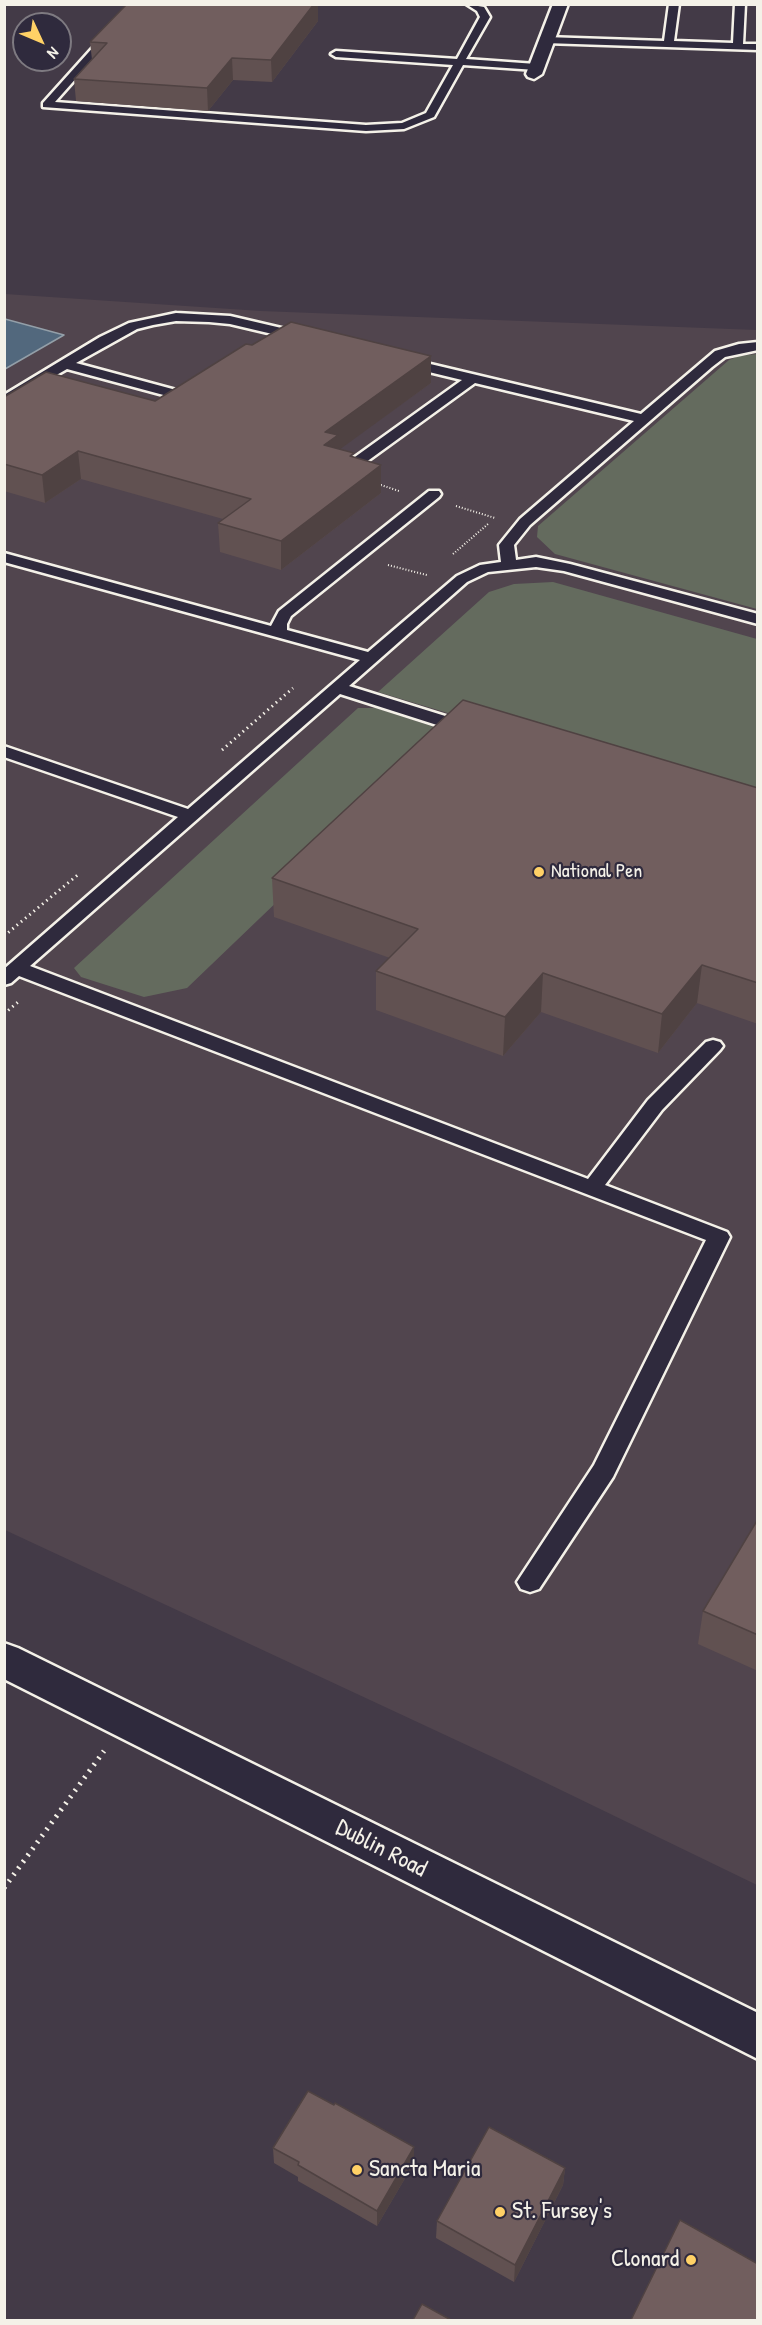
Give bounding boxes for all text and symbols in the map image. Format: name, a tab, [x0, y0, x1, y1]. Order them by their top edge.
north arrow	[12, 12, 72, 72]
text: N	[43, 42, 64, 64]
place label: National Pen	[551, 860, 642, 884]
marker: National Pen	[532, 865, 546, 879]
street label: Dublin Road	[331, 1814, 431, 1884]
place label: Sancta Maria	[369, 2156, 480, 2184]
marker: Sancta Maria	[350, 2163, 364, 2177]
place label: St. Fursey's	[512, 2198, 612, 2226]
marker: St. Fursey's	[493, 2205, 507, 2219]
place label: Clonard	[611, 2246, 679, 2274]
marker: Clonard	[684, 2253, 698, 2267]

